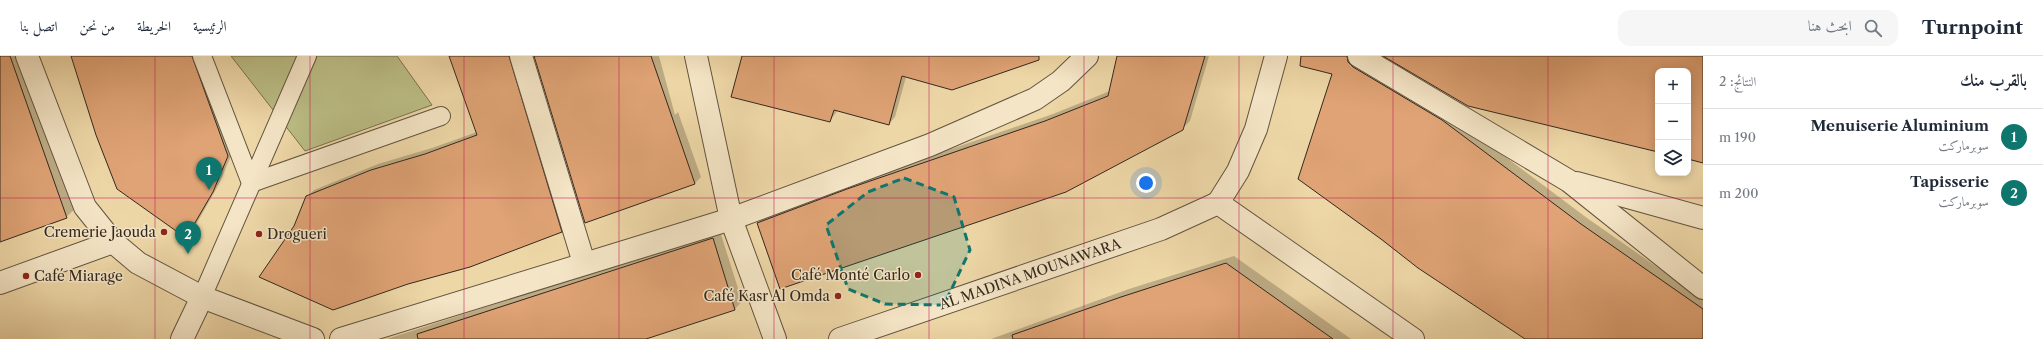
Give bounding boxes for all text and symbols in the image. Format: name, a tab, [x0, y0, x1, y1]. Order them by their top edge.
search box	[1618, 10, 1898, 46]
text: ابحث هنا	[1808, 16, 1852, 35]
text: Turnpoint	[1922, 16, 2023, 39]
text: اتصل بنا	[20, 17, 58, 35]
text: من نحن	[80, 17, 115, 35]
text: الخريطة	[137, 17, 171, 35]
text: الرئيسية	[193, 17, 227, 35]
icon: search	[1862, 17, 1884, 39]
map controls	[1655, 68, 1691, 176]
button: +	[1655, 68, 1691, 104]
text: بالقرب منك	[1960, 70, 2027, 90]
text: النتائج: 2	[1719, 73, 1756, 89]
button: −	[1655, 104, 1691, 140]
text: Menuiserie Aluminium	[1811, 116, 1989, 135]
text: 190 m	[1719, 129, 1756, 145]
text: 1	[2011, 129, 2017, 145]
text: سوبرماركت	[1939, 137, 1989, 153]
button: layers	[1655, 140, 1691, 176]
pin: 1	[196, 157, 222, 190]
text: Tapisserie	[1910, 172, 1989, 191]
your location	[1136, 173, 1156, 193]
text: 200 m	[1719, 185, 1759, 201]
text: 2	[2010, 185, 2018, 201]
text: سوبرماركت	[1939, 193, 1989, 209]
pin: 2	[175, 221, 201, 254]
place label: Cremerie Jaouda	[44, 223, 157, 241]
place label: Drogueri	[267, 225, 327, 243]
marker: Cremerie Jaouda	[159, 227, 169, 237]
marker: Drogueri	[254, 229, 264, 239]
street label: AL MADINA MOUNAWARA	[936, 234, 1124, 314]
place label: Café Monté Carlo	[791, 266, 910, 284]
place label: Café Miarage	[34, 267, 123, 285]
marker: Café Monté Carlo	[913, 270, 923, 280]
marker: Café Miarage	[21, 271, 31, 281]
place label: Café Kasr Al Omda	[703, 287, 831, 305]
marker: Café Kasr Al Omda	[833, 291, 843, 301]

